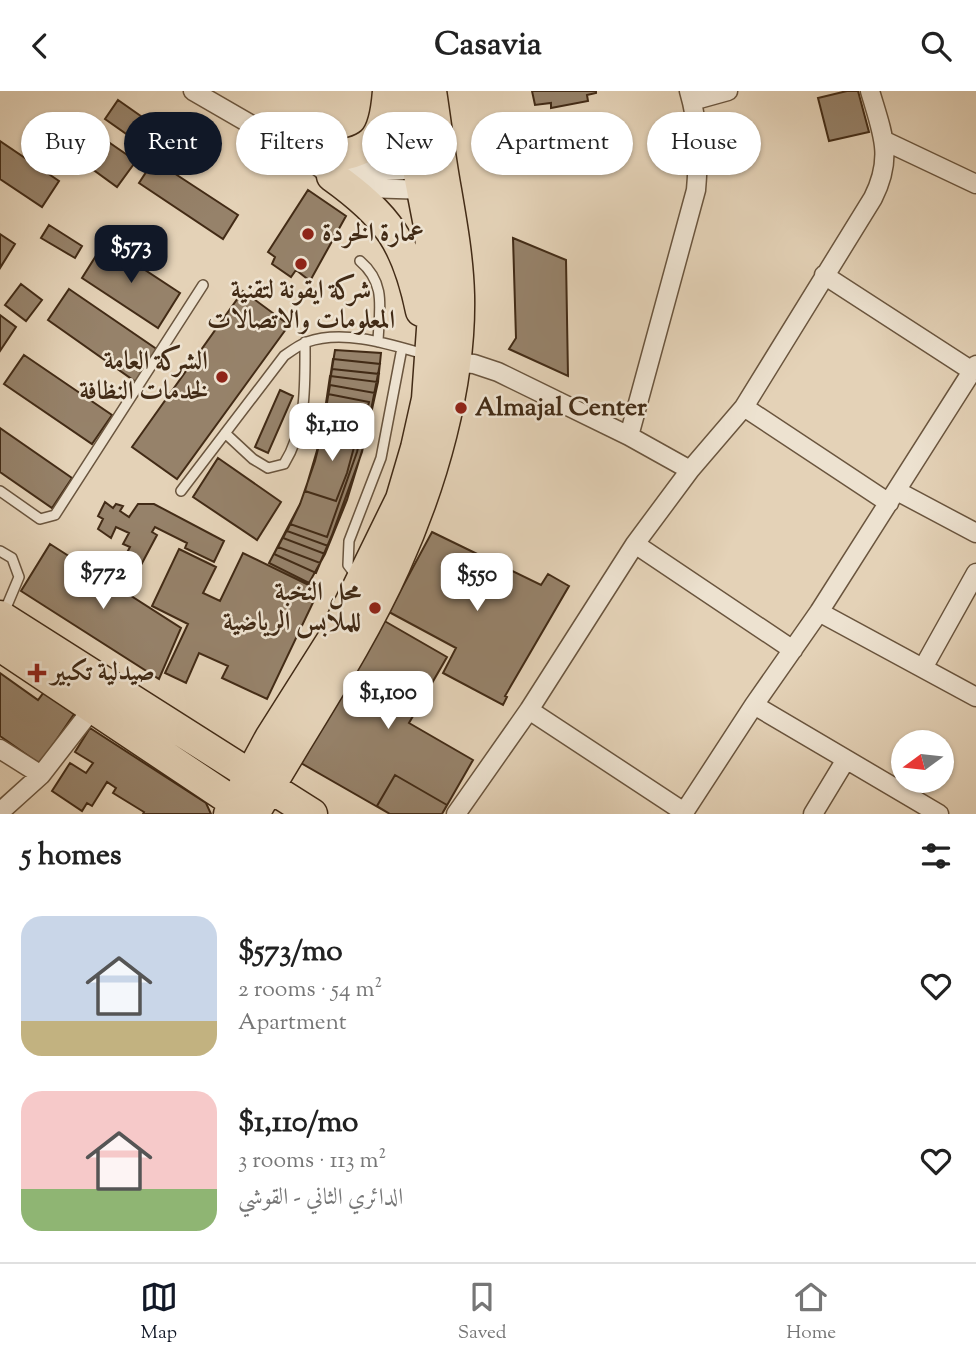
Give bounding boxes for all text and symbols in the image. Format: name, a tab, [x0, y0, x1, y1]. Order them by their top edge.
text: Casavia	[434, 23, 542, 69]
icon: back	[21, 27, 59, 65]
icon: search	[917, 27, 955, 65]
chip: Buy	[21, 112, 110, 175]
chip: Rent	[124, 112, 222, 175]
chip: Filters	[236, 112, 348, 175]
chip: New	[362, 112, 457, 175]
chip: Apartment	[471, 112, 633, 175]
chip: House	[647, 112, 761, 175]
place label: عمارة الخردة	[322, 216, 424, 253]
pin: $573	[90, 225, 172, 285]
marker: عمارة الخردة	[300, 226, 316, 242]
text: $573	[111, 231, 151, 264]
marker: شركة ايقونة لتقنية المعلومات والاتصالات	[293, 256, 309, 272]
place label: شركة ايقونة لتقنية المعلومات والاتصالات	[207, 273, 395, 340]
place label: الشركة العامة لخدمات النظافة	[79, 344, 209, 411]
marker: الشركة العامة لخدمات النظافة	[214, 369, 230, 385]
place label: Almajal Center	[475, 390, 647, 427]
marker: Almajal Center	[453, 400, 469, 416]
pin: $1,110	[275, 403, 389, 463]
text: $1,110	[305, 409, 359, 442]
pin: $772	[62, 552, 144, 611]
pin: $550	[436, 553, 518, 613]
text: $772	[80, 557, 126, 590]
text: $550	[457, 559, 497, 592]
place label: محل النخبة للملابس الرياضية	[223, 575, 362, 642]
marker: محل النخبة للملابس الرياضية	[367, 600, 383, 616]
place label: صيدلية تكبير	[48, 655, 155, 692]
marker: صيدلية تكبير	[29, 665, 45, 681]
pin: $1,100	[331, 671, 445, 731]
text: $1,100	[359, 677, 417, 710]
north arrow	[891, 730, 954, 793]
map controls	[891, 730, 954, 793]
text: 5 homes	[21, 835, 122, 878]
icon: filters	[917, 837, 955, 875]
text: $573/mo	[238, 931, 343, 974]
icon: home	[77, 944, 161, 1028]
icon: heart	[917, 967, 955, 1005]
text: 2 rooms · 54 m²	[238, 974, 382, 1007]
text: Apartment	[238, 1007, 347, 1040]
text: $1,110/mo	[238, 1102, 358, 1145]
icon: home	[77, 1119, 161, 1203]
icon: heart	[917, 1142, 955, 1180]
text: 3 rooms · 113 m²	[238, 1145, 386, 1178]
text: الدائري الثاني - القوشي	[238, 1182, 403, 1215]
tab: Map	[140, 1278, 178, 1347]
tab: Saved	[458, 1278, 506, 1347]
tab: Home	[786, 1278, 836, 1347]

